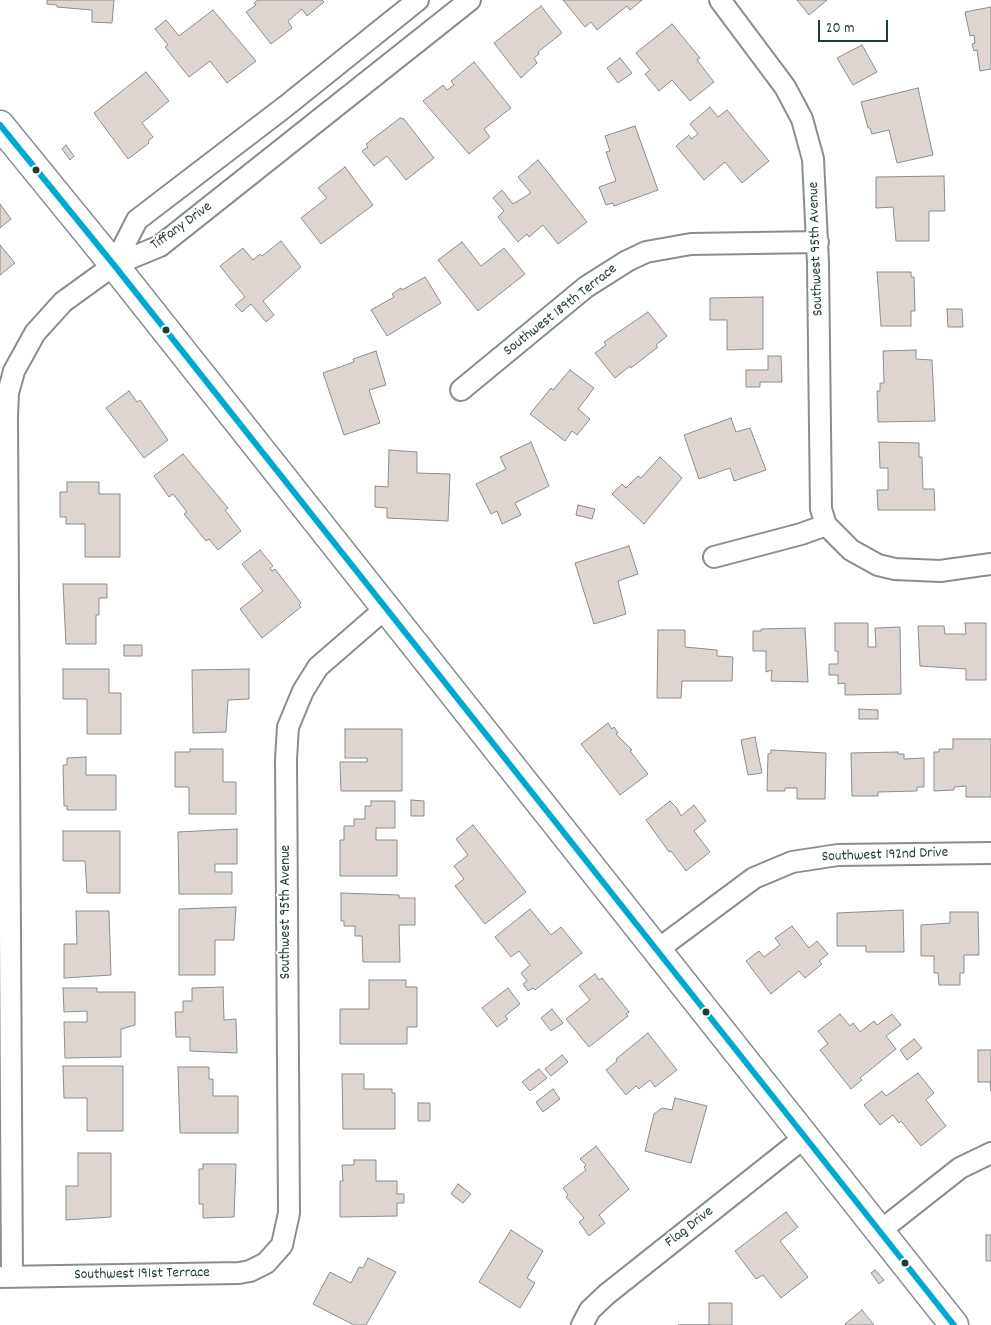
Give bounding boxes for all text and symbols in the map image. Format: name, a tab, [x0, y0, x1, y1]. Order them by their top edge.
scale bar	[821, 10, 891, 42]
text: 20 m	[826, 18, 854, 40]
unlabelled marker	[31, 165, 41, 175]
street label: Southwest 95th Avenue	[806, 182, 828, 316]
street label: Tiffany Drive	[148, 199, 216, 255]
street label: Southwest 189th Terrace	[501, 261, 621, 361]
unlabelled marker	[161, 325, 171, 335]
street label: Southwest 95th Avenue	[278, 845, 296, 979]
street label: Southwest 192nd Drive	[821, 845, 949, 867]
unlabelled marker	[701, 1007, 711, 1017]
street label: Flag Drive	[662, 1204, 718, 1252]
unlabelled marker	[900, 1258, 910, 1268]
street label: Southwest 191st Terrace	[74, 1265, 210, 1285]

